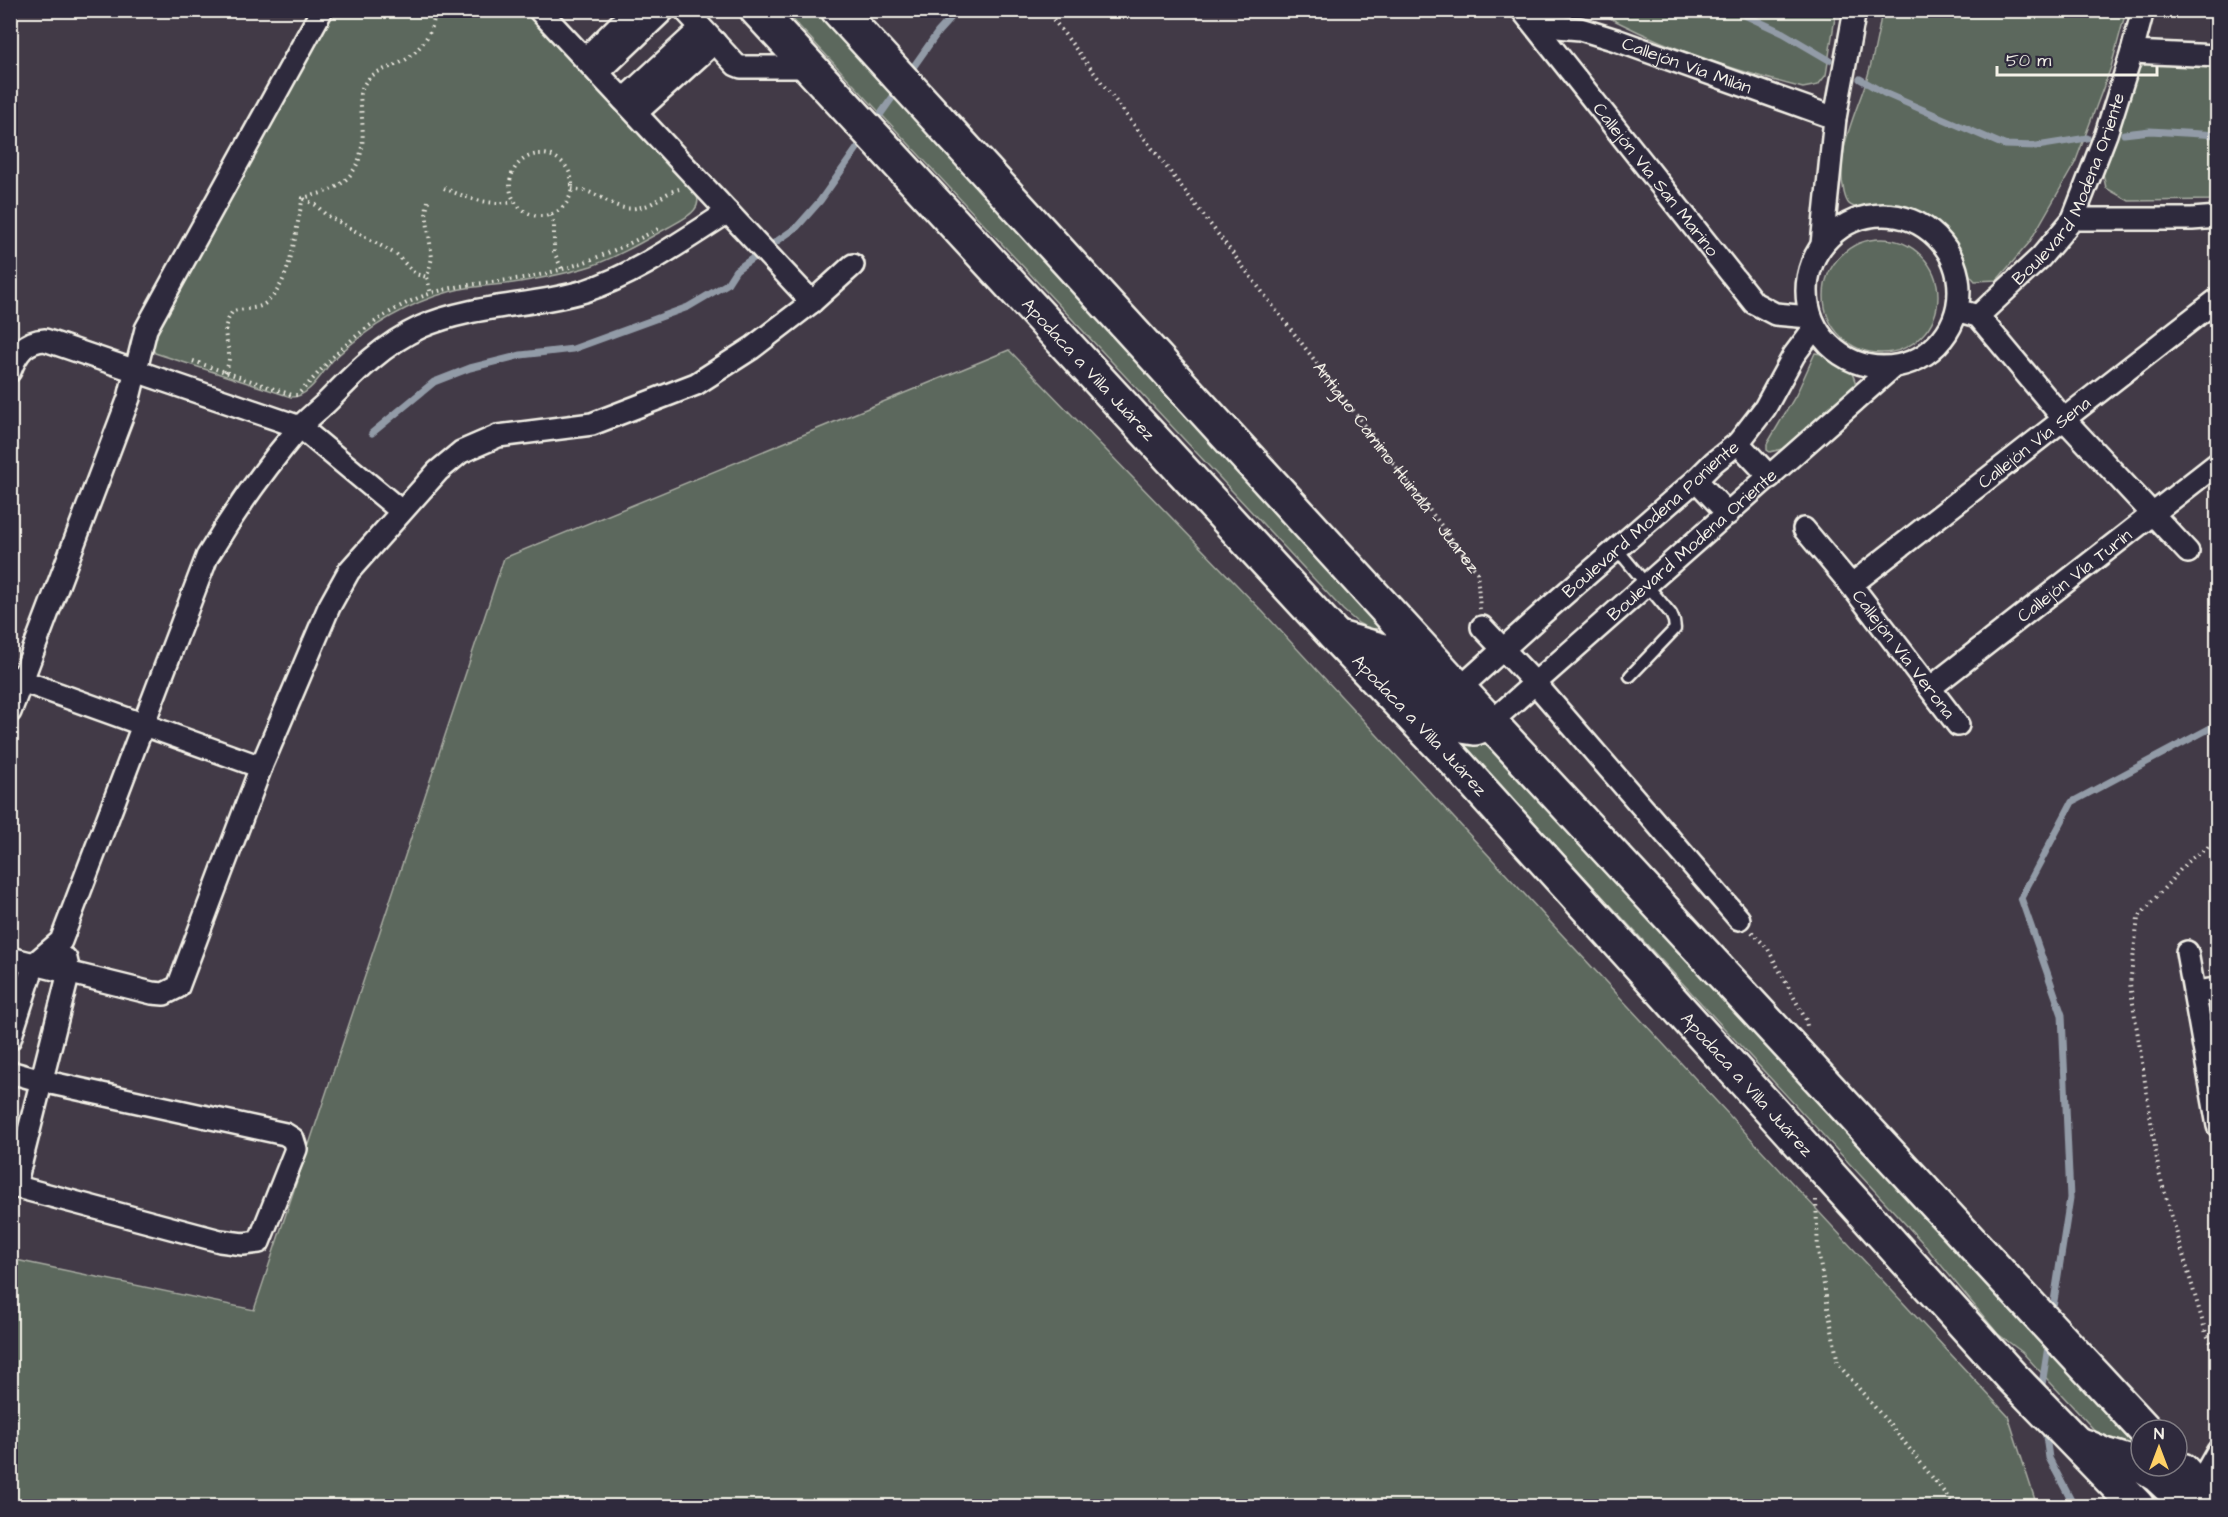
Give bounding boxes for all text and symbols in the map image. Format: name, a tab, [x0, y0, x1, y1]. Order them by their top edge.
street label: Callejón Vía Milán	[1619, 31, 1755, 100]
scale bar	[1997, 39, 2158, 77]
text: 50 m	[2006, 48, 2051, 73]
street label: Boulevard Modena Oriente	[2006, 89, 2131, 291]
street label: Callejón Via San Marino	[1587, 97, 1725, 262]
street label: Apodaca a Villa Juárez	[1016, 292, 1161, 446]
street label: Antiguo Camino Huinalá - Juarez	[1307, 356, 1486, 578]
street label: Callejón Vía Sena	[1972, 390, 2096, 494]
street label: Boulevard Modena Poniente	[1556, 434, 1744, 604]
street label: Boulevard Modena Oriente	[1601, 462, 1783, 627]
street label: Callejón Vía Turín	[2012, 523, 2137, 628]
street label: Callejón Vía Verona	[1846, 584, 1961, 724]
street label: Apodaca a Villa Juárez	[1346, 649, 1493, 802]
street label: Apodaca a Villa Juárez	[1675, 1007, 1819, 1162]
north arrow	[2129, 1418, 2189, 1478]
text: N	[2154, 1423, 2164, 1445]

